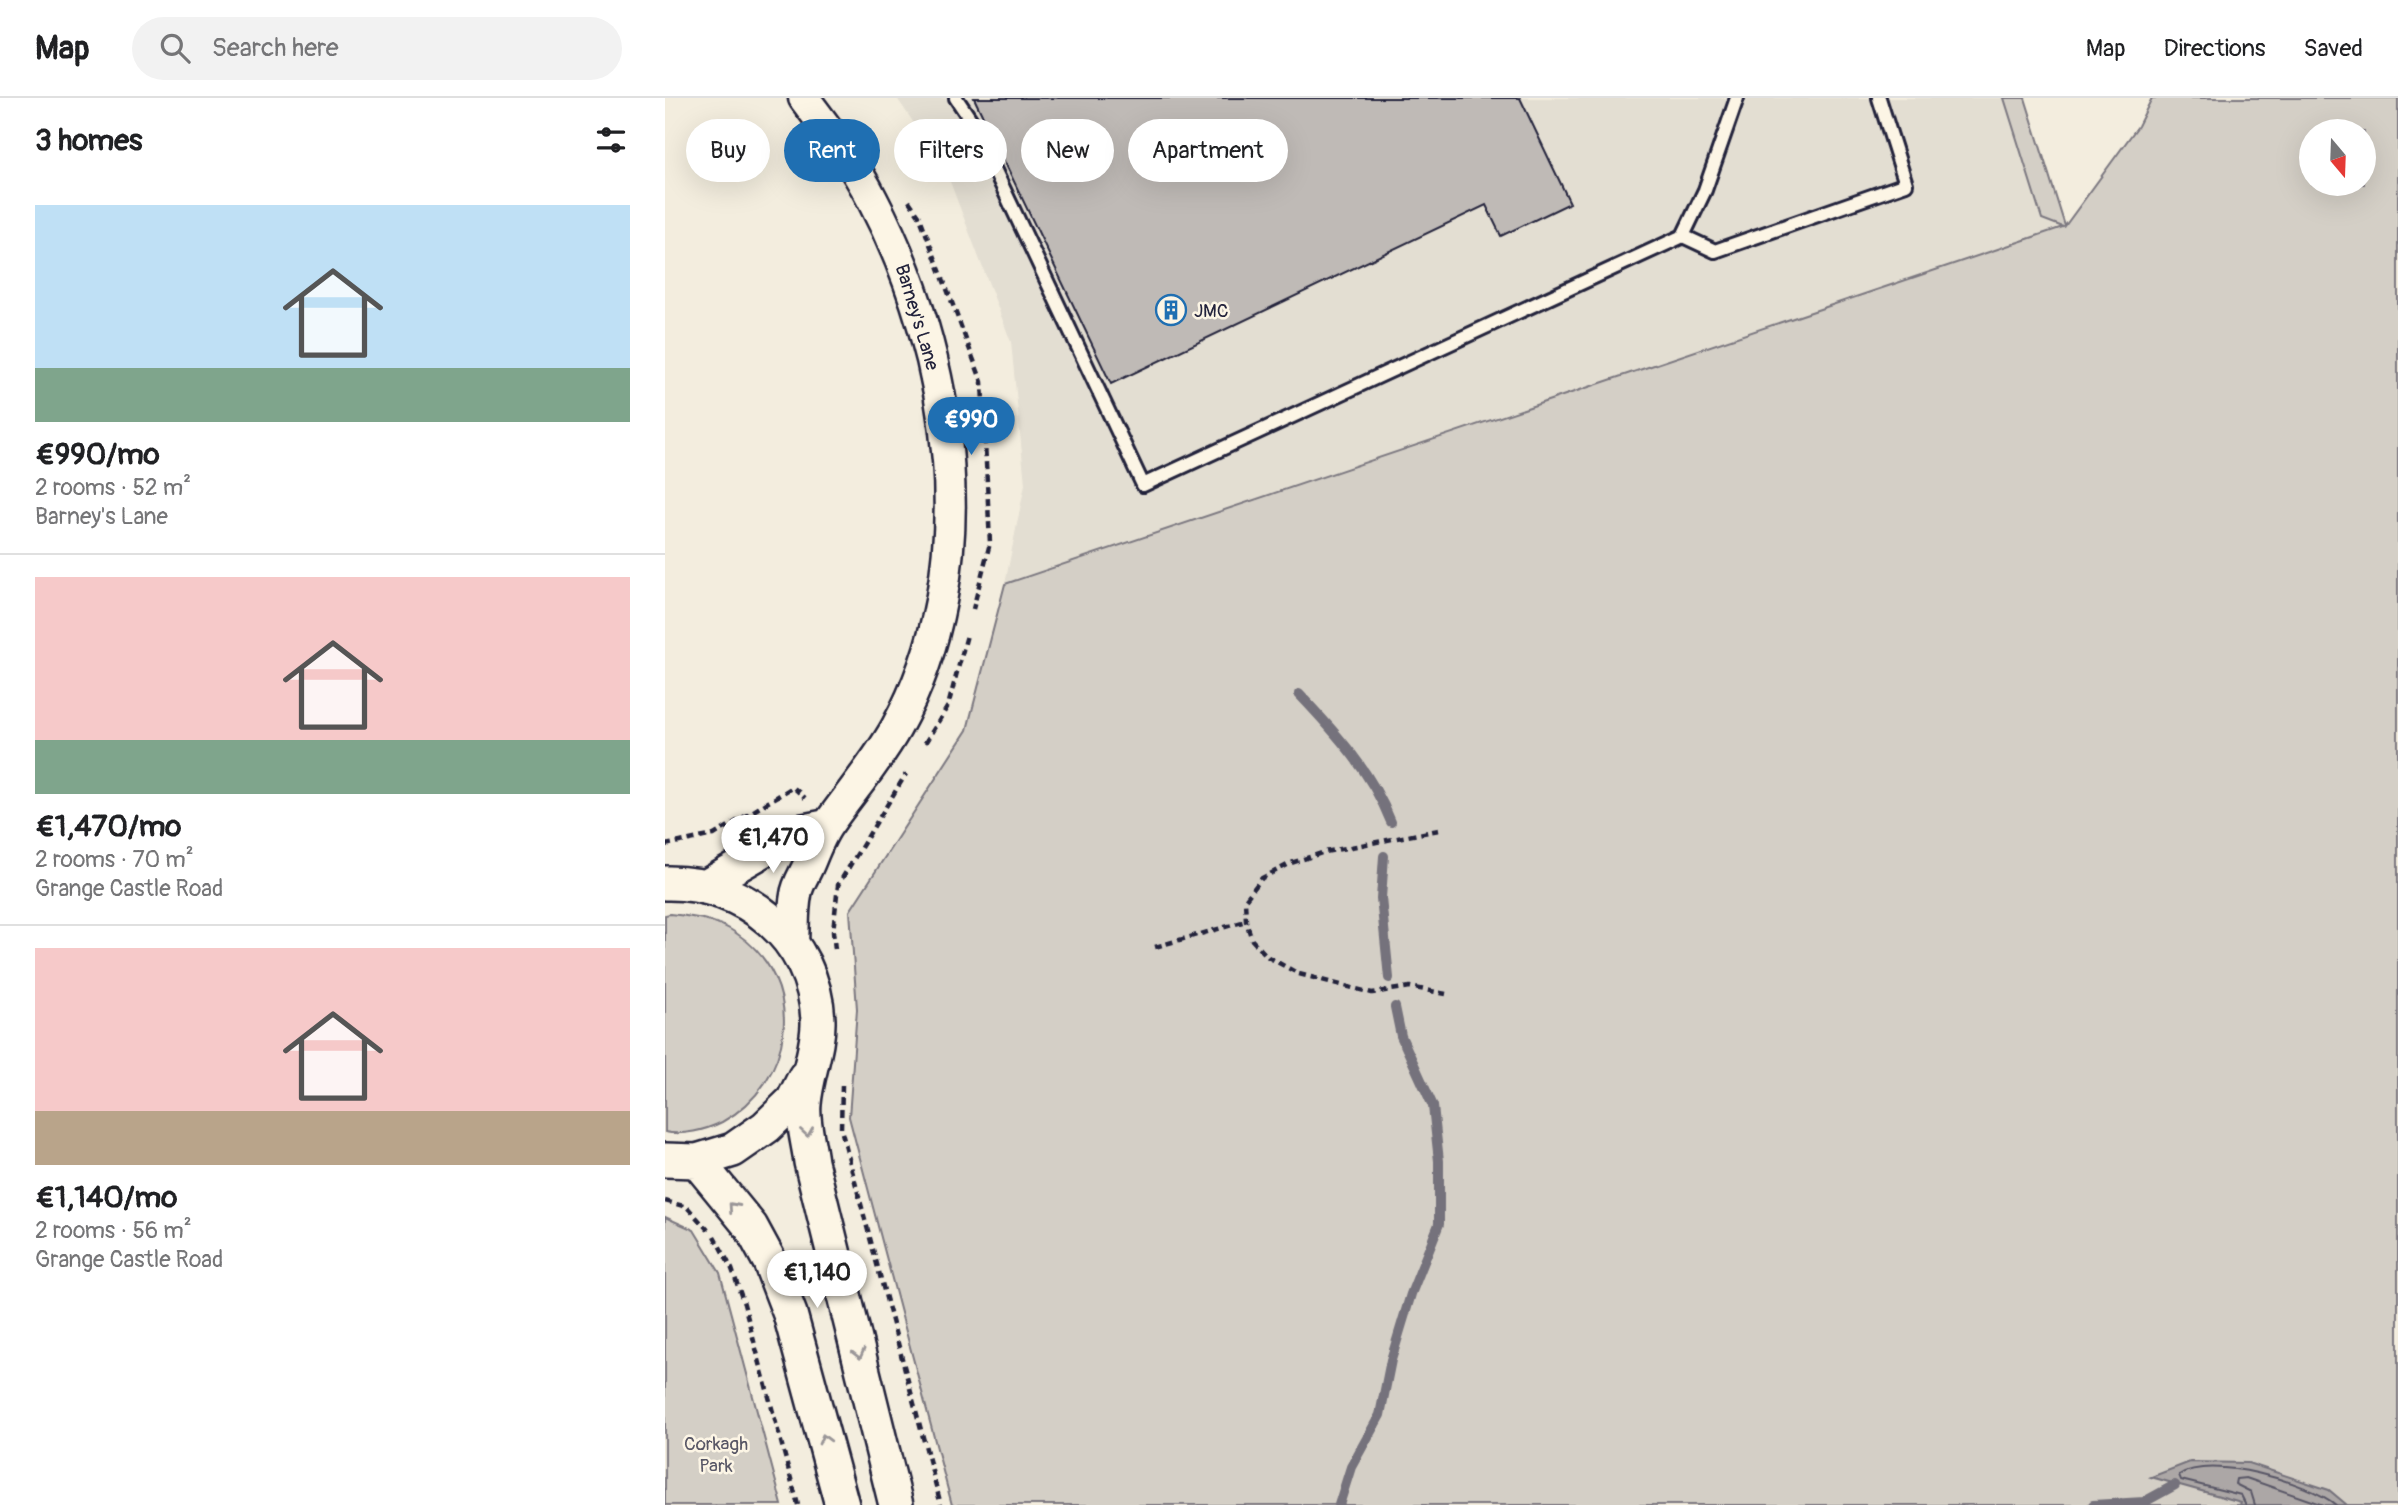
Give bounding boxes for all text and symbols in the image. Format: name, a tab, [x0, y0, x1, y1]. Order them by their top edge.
search box	[132, 17, 622, 80]
text: Map	[35, 28, 90, 69]
icon: search	[156, 29, 194, 67]
text: Search here	[212, 32, 339, 64]
text: Map	[2086, 34, 2126, 63]
text: Directions	[2164, 34, 2265, 63]
text: Saved	[2303, 34, 2363, 63]
chip: Buy	[686, 119, 770, 182]
chip: Rent	[784, 119, 880, 182]
chip: Filters	[894, 119, 1007, 182]
chip: New	[1021, 119, 1114, 182]
chip: Apartment	[1128, 119, 1288, 182]
north arrow	[2299, 119, 2377, 196]
map controls	[2299, 119, 2376, 196]
icon: filters	[592, 121, 630, 159]
text: 3 homes	[35, 122, 142, 159]
icon: home	[270, 250, 396, 376]
street label: Barney's Lane	[890, 261, 945, 374]
building icon: JMC	[1154, 293, 1188, 327]
place label: JMC	[1194, 299, 1229, 323]
pin: €990	[930, 398, 1012, 457]
text: €990	[944, 405, 998, 434]
text: €990/mo	[35, 436, 160, 473]
text: 2 rooms · 52 m²	[35, 473, 191, 502]
text: Barney's Lane	[35, 502, 168, 531]
icon: home	[270, 622, 396, 748]
text: €1,470/mo	[35, 808, 181, 845]
pin: €1,470	[716, 816, 830, 875]
text: €1,470	[737, 823, 809, 852]
text: 2 rooms · 70 m²	[35, 845, 194, 874]
text: Grange Castle Road	[35, 874, 223, 903]
icon: home	[270, 993, 396, 1119]
one-way arrow	[799, 1126, 814, 1138]
text: €1,140/mo	[35, 1179, 177, 1216]
one-way arrow	[729, 1202, 741, 1215]
text: 2 rooms · 56 m²	[35, 1216, 192, 1245]
text: Grange Castle Road	[35, 1245, 223, 1274]
pin: €1,140	[760, 1250, 874, 1310]
text: €1,140	[783, 1258, 851, 1287]
one-way arrow	[851, 1348, 865, 1360]
park label: Corkagh Park	[684, 1432, 748, 1478]
one-way arrow	[818, 1433, 832, 1445]

